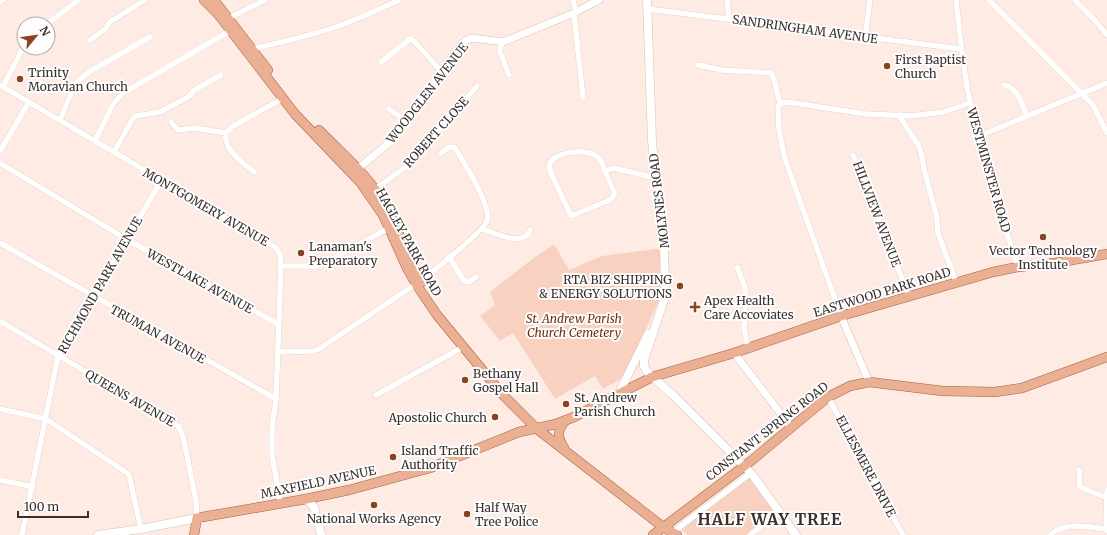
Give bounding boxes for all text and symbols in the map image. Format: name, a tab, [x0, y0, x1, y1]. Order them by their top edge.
street label: SANDRINGHAM AVENUE	[731, 11, 879, 47]
north arrow	[16, 16, 56, 56]
text: N	[37, 24, 53, 39]
street label: WOODGLEN AVENUE	[382, 39, 471, 147]
place label: First Baptist Church	[895, 52, 966, 81]
marker: First Baptist Church	[882, 61, 892, 71]
place label: Trinity Moravian Church	[28, 65, 128, 94]
marker: Trinity Moravian Church	[15, 74, 25, 84]
street label: ROBERT CLOSE	[400, 93, 472, 170]
street label: WESTMINSTER ROAD	[964, 105, 1014, 234]
street label: MOLYNES ROAD	[646, 153, 672, 249]
street label: HILLVIEW AVENUE	[850, 159, 904, 269]
street label: MONTGOMERY AVENUE	[140, 165, 272, 249]
street label: HAGLEY PARK ROAD	[373, 185, 445, 299]
street label: RICHMOND PARK AVENUE	[55, 214, 146, 356]
marker: Vector Technology Institute	[1038, 232, 1048, 242]
place label: Lanaman's Preparatory	[309, 239, 378, 268]
place label: Vector Technology Institute	[988, 243, 1097, 272]
street label: WESTLAKE AVENUE	[143, 245, 256, 317]
marker: Lanaman's Preparatory	[296, 248, 306, 258]
street label: EASTWOOD PARK ROAD	[812, 264, 952, 320]
place label: RTA BIZ SHIPPING & ENERGY SOLUTIONS	[539, 272, 672, 301]
marker: RTA BIZ SHIPPING & ENERGY SOLUTIONS	[675, 281, 685, 291]
place label: Apex Health Care Accoviates	[703, 293, 794, 322]
street label: TRUMAN AVENUE	[107, 301, 209, 367]
marker: Apex Health Care Accoviates	[689, 301, 701, 313]
park label: St. Andrew Parish Church Cemetery	[526, 311, 622, 340]
street label: QUEENS AVENUE	[82, 366, 178, 430]
place label: Bethany Gospel Hall	[473, 366, 539, 395]
marker: Bethany Gospel Hall	[460, 375, 470, 385]
street label: CONSTANT SPRING ROAD	[703, 378, 831, 484]
place label: St. Andrew Parish Church	[574, 390, 656, 419]
marker: St. Andrew Parish Church	[561, 399, 571, 409]
place label: Apostolic Church	[388, 410, 487, 425]
marker: Apostolic Church	[490, 412, 500, 422]
street label: ELLESMERE DRIVE	[833, 413, 899, 520]
place label: Island Traffic Authority	[400, 443, 479, 472]
marker: Island Traffic Authority	[388, 452, 398, 462]
street label: MAXFIELD AVENUE	[259, 462, 377, 502]
scale bar	[18, 493, 88, 519]
text: 100 m	[24, 499, 59, 514]
marker: National Works Agency	[369, 500, 379, 510]
place label: Half Way Tree Police	[475, 500, 538, 529]
marker: Half Way Tree Police	[462, 509, 472, 519]
district label: HALF WAY TREE	[698, 509, 842, 529]
place label: National Works Agency	[307, 511, 441, 526]

